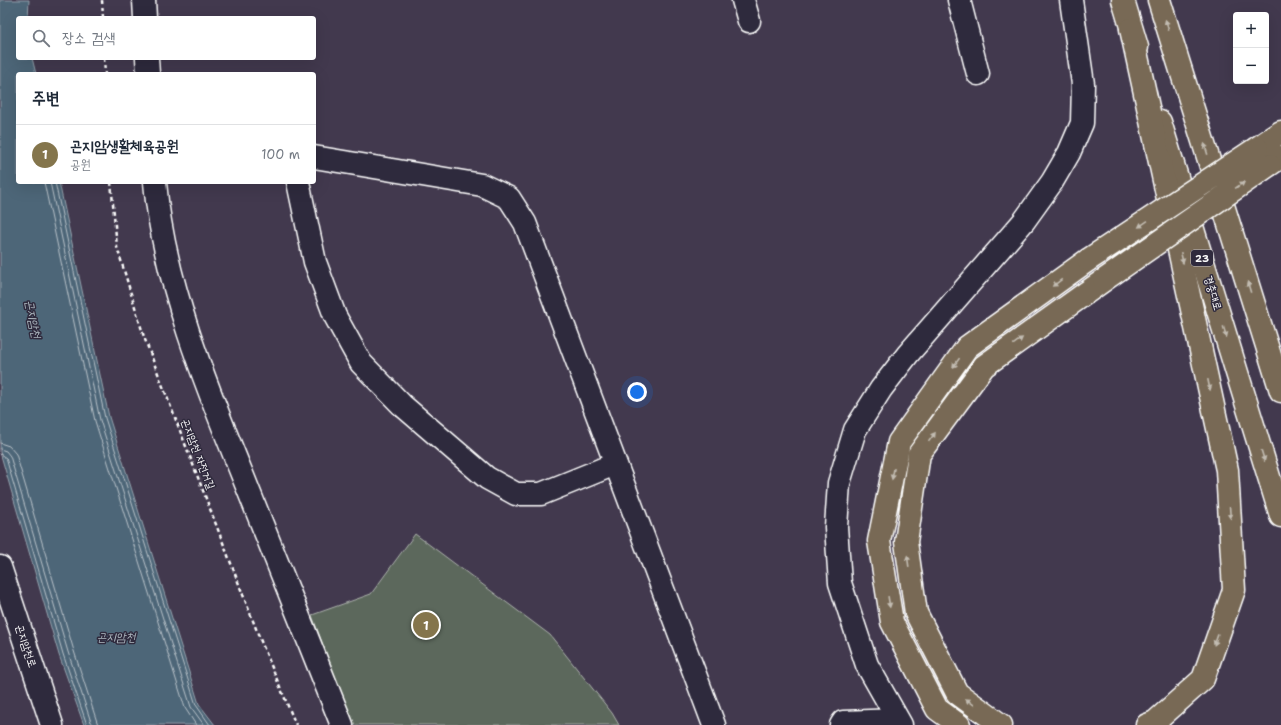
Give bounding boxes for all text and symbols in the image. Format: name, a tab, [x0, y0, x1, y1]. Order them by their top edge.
map controls	[1233, 12, 1269, 84]
button: +	[1233, 12, 1269, 48]
search box	[16, 16, 316, 60]
one-way arrow	[1164, 19, 1170, 31]
icon: search	[30, 27, 52, 49]
text: 장소 검색	[62, 28, 115, 48]
button: −	[1233, 48, 1269, 84]
text: 주변	[32, 87, 59, 109]
text: 곤지암생활체육공원	[70, 136, 179, 156]
one-way arrow	[1203, 143, 1209, 155]
text: 1	[42, 146, 48, 163]
text: 100 m	[261, 146, 300, 163]
text: 공원	[70, 156, 91, 173]
one-way arrow	[1235, 181, 1245, 189]
one-way arrow	[1137, 220, 1148, 228]
road number: 23	[1191, 250, 1213, 266]
one-way arrow	[1179, 252, 1185, 264]
street label: 경충대로	[1201, 274, 1225, 312]
one-way arrow	[1051, 279, 1062, 287]
one-way arrow	[1246, 280, 1252, 292]
water label: 곤지암천	[21, 299, 45, 341]
one-way arrow	[1222, 326, 1228, 338]
one-way arrow	[1013, 337, 1024, 346]
one-way arrow	[952, 358, 960, 368]
one-way arrow	[1206, 379, 1212, 391]
your location	[627, 382, 647, 402]
street label: 곤지암천 자전거길	[178, 416, 218, 492]
one-way arrow	[928, 431, 936, 442]
one-way arrow	[1260, 450, 1266, 462]
one-way arrow	[889, 468, 895, 481]
one-way arrow	[1226, 507, 1233, 519]
one-way arrow	[905, 555, 911, 567]
one-way arrow	[886, 596, 892, 608]
pin: 1	[413, 610, 439, 640]
street label: 곤지암천로	[12, 623, 40, 670]
water label: 곤지암천	[97, 629, 137, 645]
one-way arrow	[1213, 634, 1219, 646]
one-way arrow	[964, 698, 975, 706]

